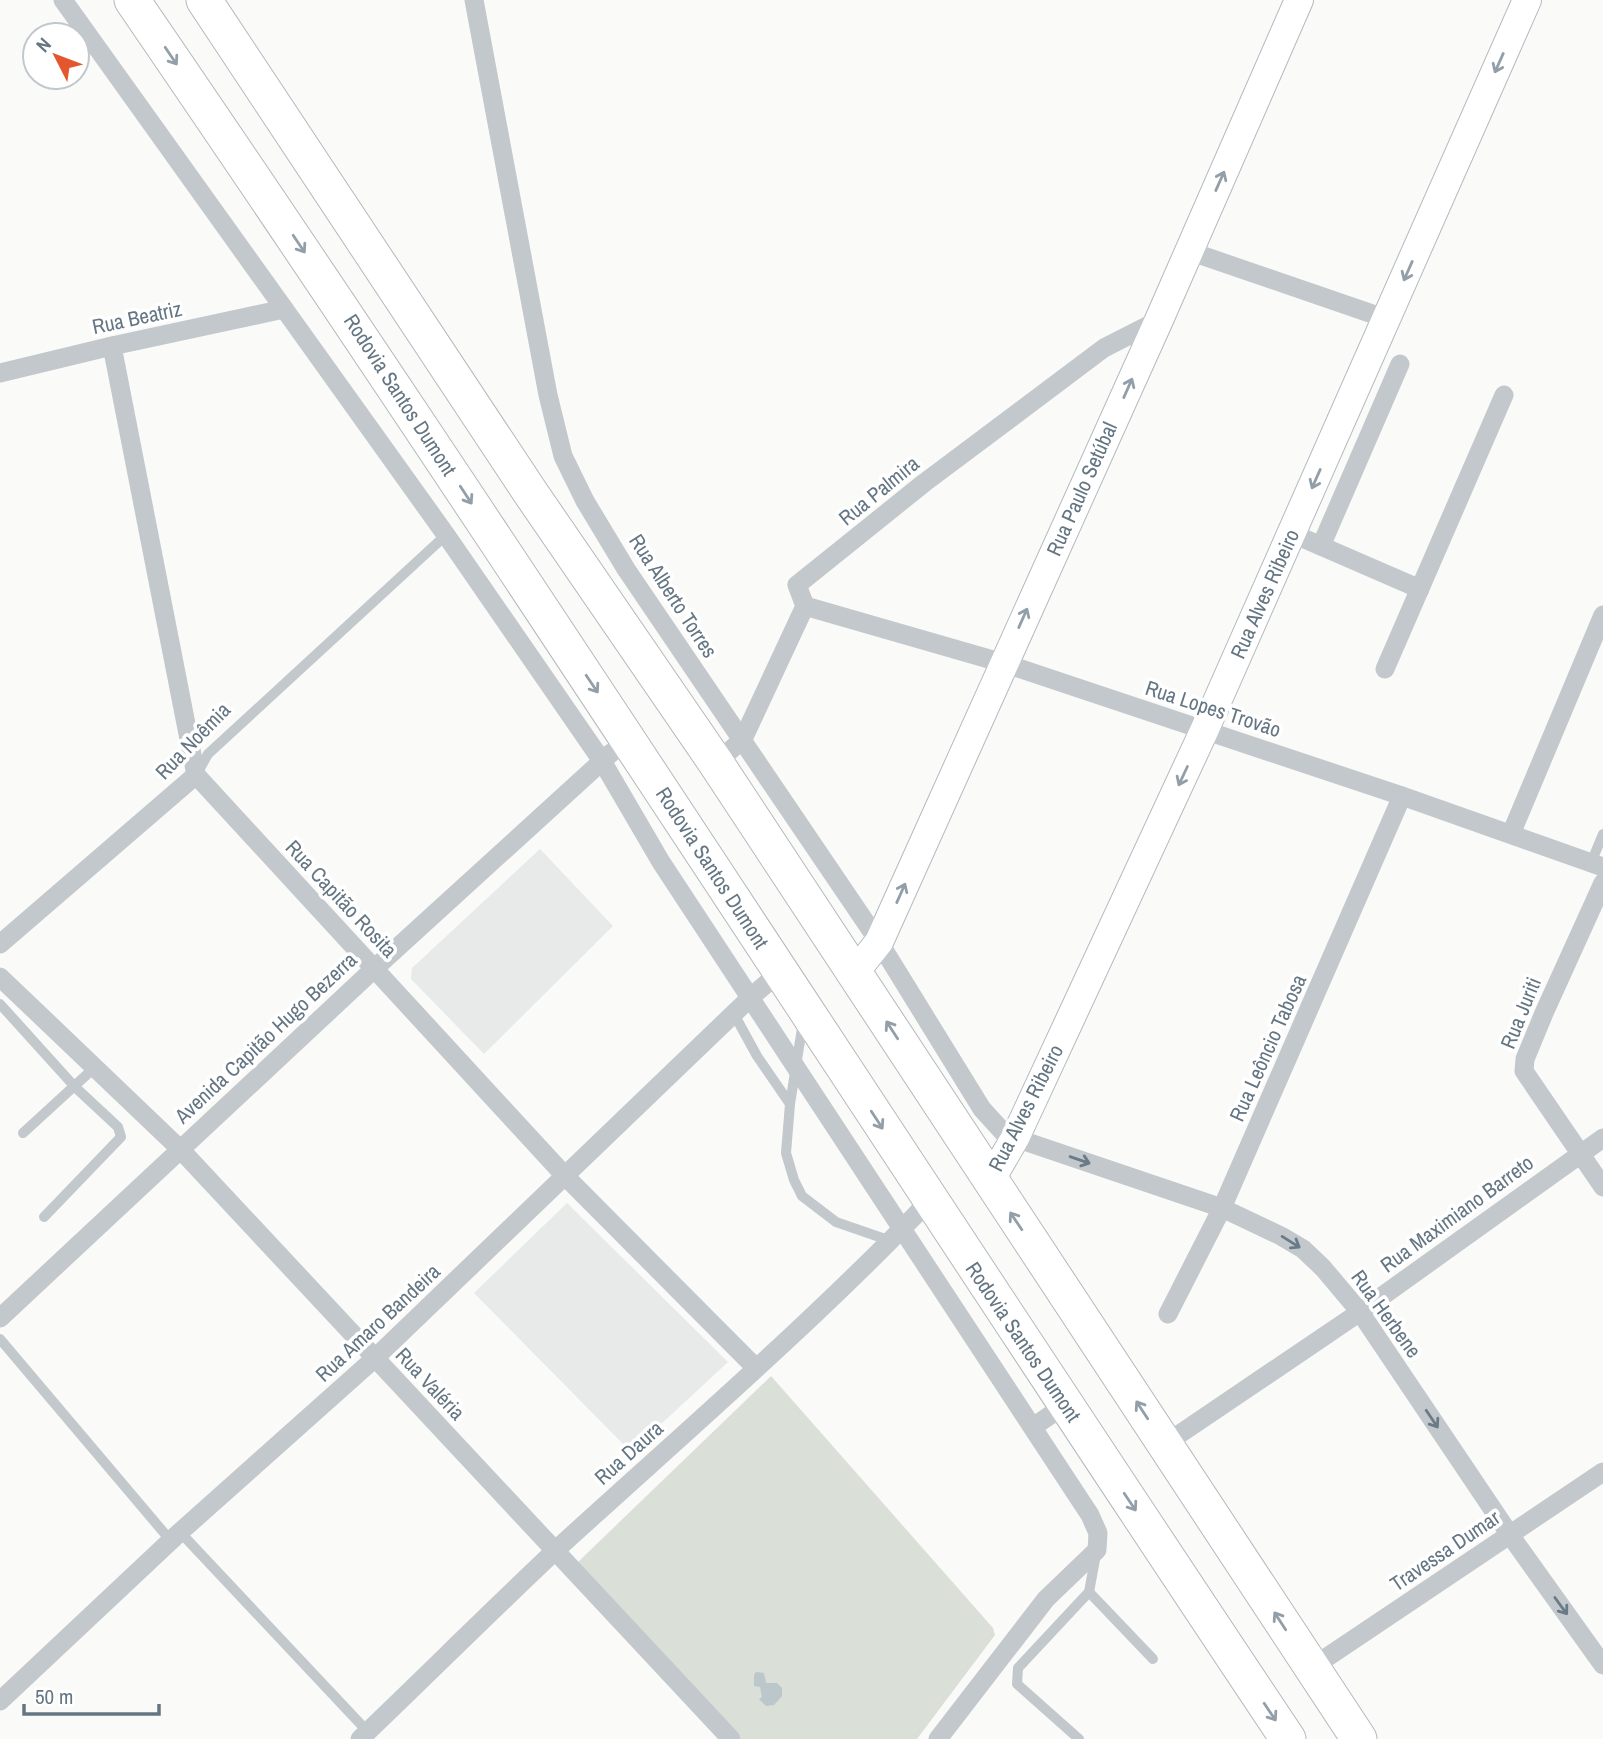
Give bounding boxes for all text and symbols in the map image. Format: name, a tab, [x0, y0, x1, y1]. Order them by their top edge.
north arrow	[21, 21, 91, 91]
text: N	[30, 32, 57, 58]
one-way arrow	[164, 46, 178, 65]
one-way arrow	[1492, 51, 1505, 73]
one-way arrow	[1214, 170, 1227, 192]
one-way arrow	[292, 234, 306, 253]
one-way arrow	[1401, 260, 1414, 281]
street label: Rua Beatriz	[89, 294, 185, 341]
street label: Rodovia Santos Dumont	[337, 308, 464, 481]
one-way arrow	[1122, 378, 1135, 400]
street label: Rua Paulo Setúbal	[1039, 417, 1124, 560]
street label: Rua Palmira	[832, 449, 925, 532]
one-way arrow	[1309, 468, 1322, 489]
one-way arrow	[459, 485, 473, 504]
street label: Rua Alves Ribeiro	[1223, 525, 1306, 663]
street label: Rua Alberto Torres	[622, 528, 724, 663]
one-way arrow	[1017, 608, 1030, 629]
street label: Rua Lopes Trovão	[1142, 673, 1285, 744]
one-way arrow	[585, 674, 599, 693]
street label: Rua Noêmia	[149, 696, 237, 785]
one-way arrow	[1176, 765, 1189, 786]
street label: Rodovia Santos Dumont	[649, 781, 776, 954]
street label: Rua Capitão Rosita	[279, 833, 404, 964]
one-way arrow	[895, 882, 908, 904]
street label: Avenida Capitão Hugo Bezerra	[168, 945, 363, 1130]
street label: Rua Leôncio Tabosa	[1222, 969, 1313, 1126]
street label: Rua Juriti	[1493, 973, 1548, 1053]
one-way arrow	[885, 1021, 899, 1040]
street label: Rua Alves Ribeiro	[981, 1039, 1070, 1176]
one-way arrow	[869, 1110, 884, 1129]
street label: Rua Maximiano Barreto	[1374, 1148, 1539, 1279]
one-way arrow	[1068, 1155, 1090, 1167]
one-way arrow	[1009, 1211, 1023, 1231]
one-way arrow	[1281, 1236, 1301, 1250]
street label: Rodovia Santos Dumont	[959, 1256, 1088, 1428]
street label: Rua Amaro Bandeira	[309, 1257, 447, 1388]
street label: Rua Herbene	[1345, 1264, 1428, 1364]
street label: Rua Valéria	[389, 1341, 472, 1427]
one-way arrow	[1135, 1401, 1150, 1420]
one-way arrow	[1425, 1409, 1439, 1428]
street label: Rua Daura	[588, 1414, 670, 1491]
one-way arrow	[1122, 1492, 1137, 1511]
street label: Travessa Dumar	[1384, 1503, 1506, 1598]
one-way arrow	[1554, 1596, 1568, 1615]
one-way arrow	[1273, 1611, 1287, 1631]
scale bar	[24, 1672, 159, 1716]
text: 50 m	[35, 1682, 73, 1711]
one-way arrow	[1262, 1702, 1277, 1721]

